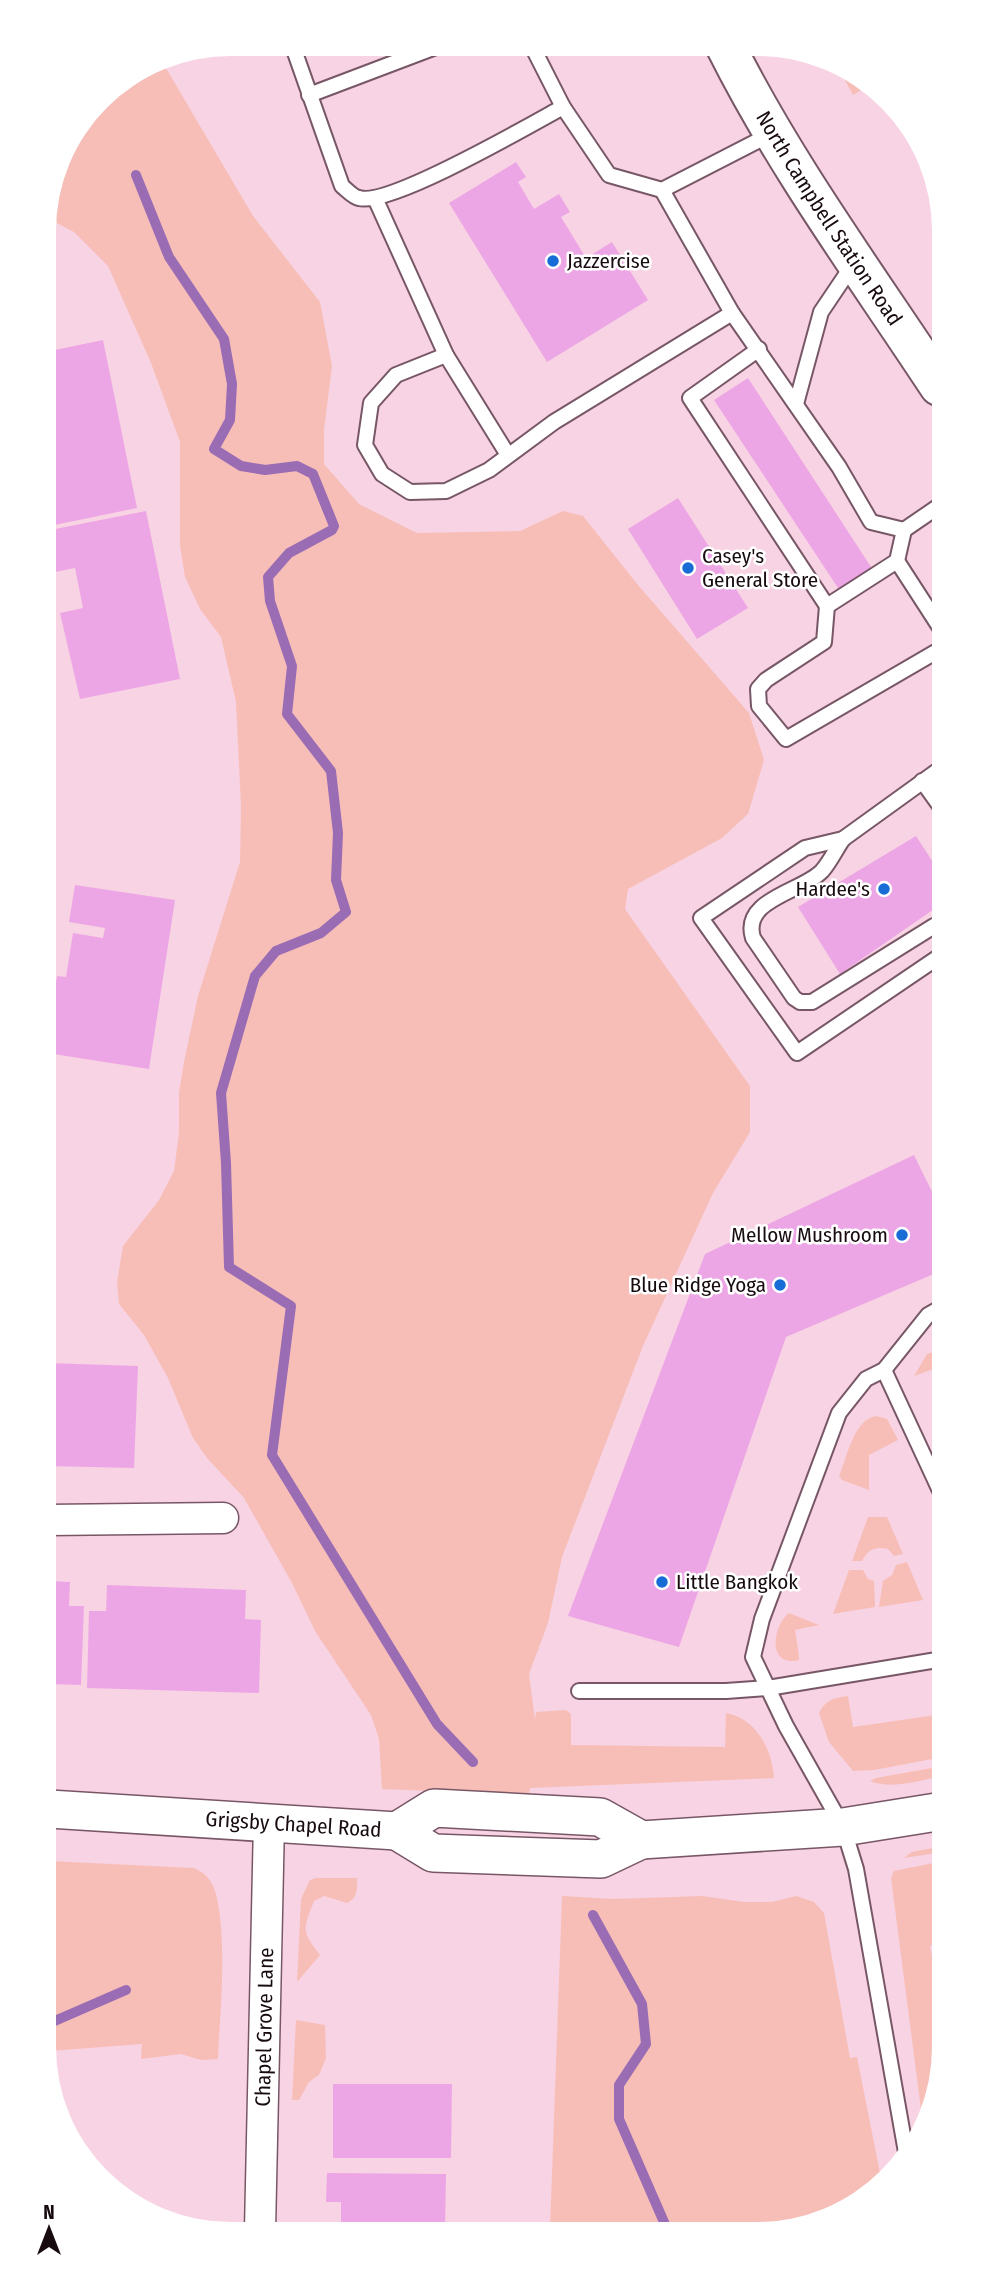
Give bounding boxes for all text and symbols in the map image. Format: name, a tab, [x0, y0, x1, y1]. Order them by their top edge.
street label: North Campbell Station Road	[750, 106, 908, 330]
place label: Jazzercise	[567, 248, 650, 274]
marker: Jazzercise	[545, 253, 561, 269]
place label: Casey's General Store	[702, 543, 818, 593]
marker: Casey's General Store	[680, 560, 696, 576]
place label: Hardee's	[795, 876, 870, 902]
marker: Hardee's	[876, 881, 892, 897]
place label: Mellow Mushroom	[731, 1222, 888, 1248]
marker: Mellow Mushroom	[894, 1227, 910, 1243]
place label: Blue Ridge Yoga	[630, 1272, 766, 1298]
marker: Blue Ridge Yoga	[772, 1277, 788, 1293]
place label: Little Bangkok	[676, 1569, 798, 1595]
marker: Little Bangkok	[654, 1574, 670, 1590]
street label: Grigsby Chapel Road	[205, 1806, 382, 1843]
street label: Chapel Grove Lane	[250, 1947, 279, 2107]
north arrow	[14, 2194, 84, 2264]
text: N	[43, 2201, 55, 2224]

